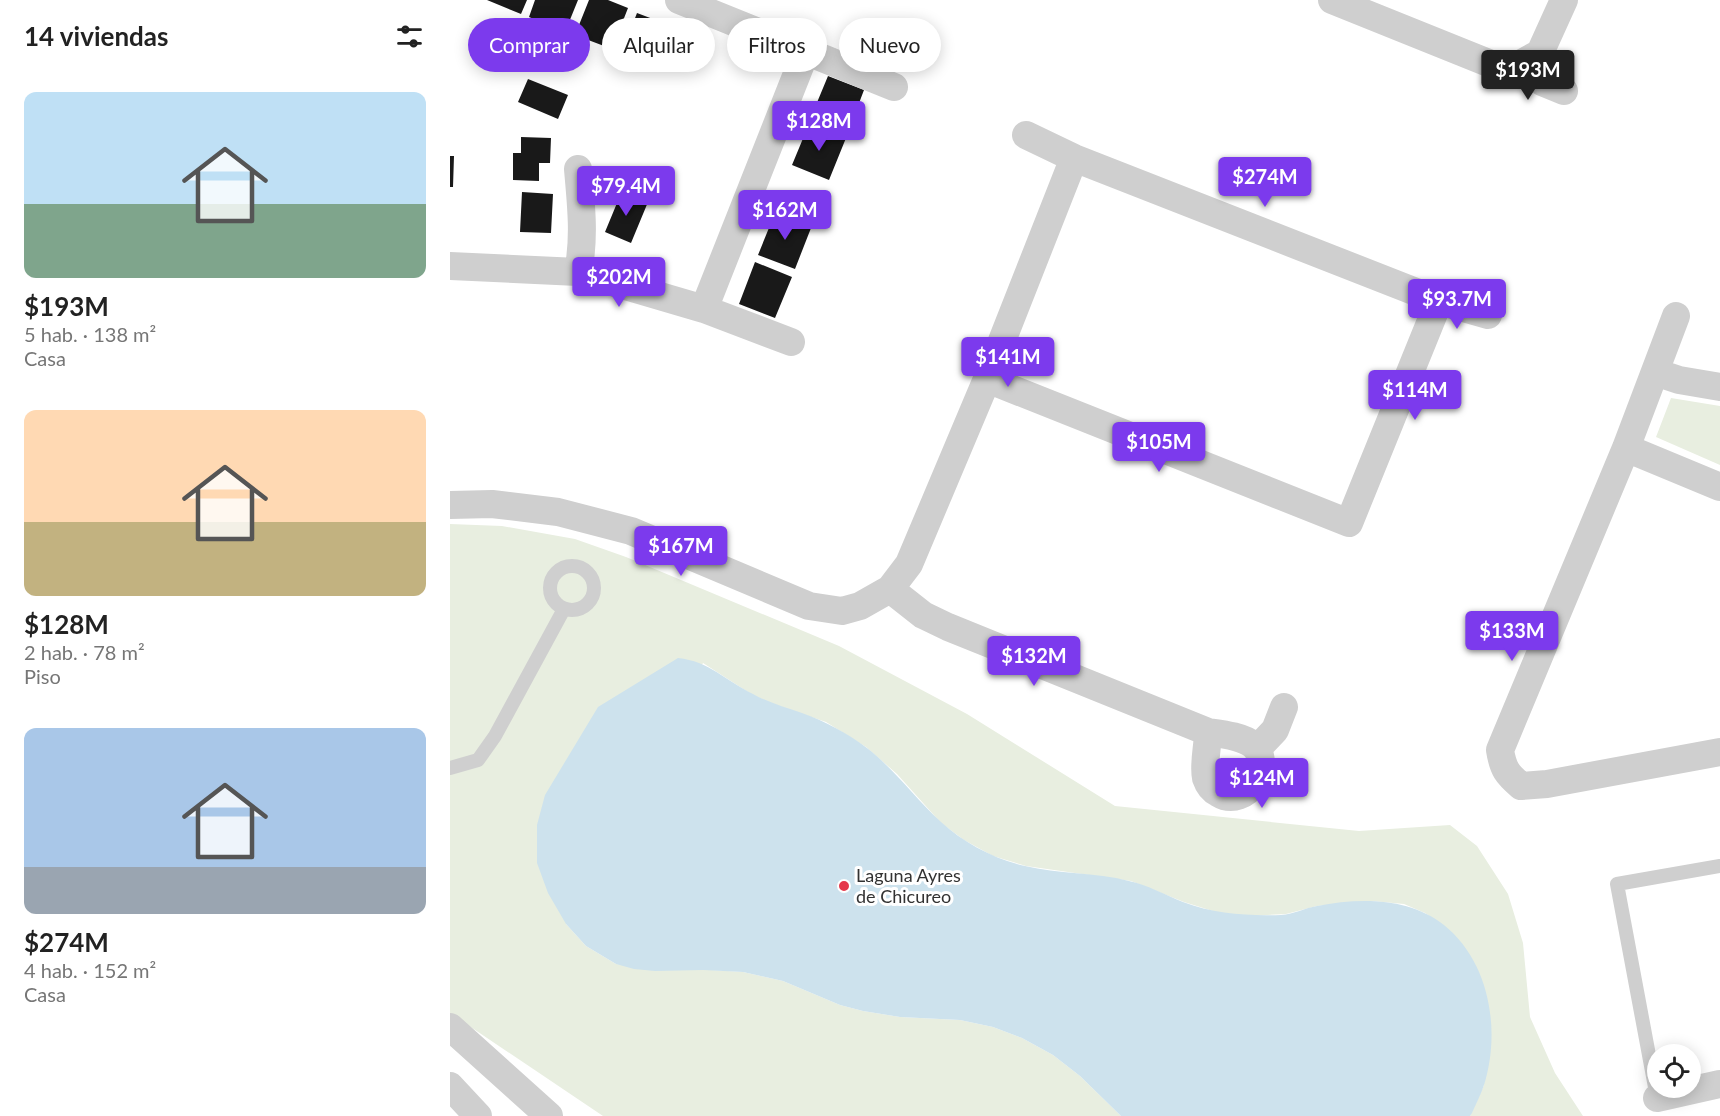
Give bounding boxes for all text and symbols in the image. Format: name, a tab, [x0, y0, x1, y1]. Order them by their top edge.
chip: Comprar	[468, 18, 590, 72]
chip: Alquilar	[602, 18, 715, 72]
chip: Filtros	[727, 18, 827, 72]
chip: Nuevo	[839, 18, 941, 72]
text: 14 viviendas	[24, 20, 168, 52]
icon: filters	[393, 20, 426, 53]
pin: $193M	[1486, 50, 1570, 101]
text: $193M	[1495, 57, 1561, 81]
pin: $128M	[777, 101, 861, 152]
text: $128M	[786, 108, 852, 132]
icon: home	[171, 131, 279, 239]
pin: $274M	[1223, 157, 1307, 208]
text: $274M	[1232, 164, 1298, 188]
pin: $79.4M	[577, 166, 675, 217]
text: $79.4M	[591, 173, 661, 197]
pin: $162M	[743, 190, 827, 241]
text: $162M	[752, 197, 818, 221]
pin: $202M	[577, 257, 661, 308]
text: $202M	[586, 264, 652, 288]
pin: $93.7M	[1408, 279, 1506, 330]
text: $93.7M	[1422, 286, 1492, 310]
text: $193M	[24, 290, 109, 322]
text: 5 hab. · 138 m²	[24, 322, 156, 346]
pin: $141M	[966, 337, 1050, 388]
text: $141M	[975, 344, 1041, 368]
text: Casa	[24, 346, 66, 370]
pin: $114M	[1373, 370, 1457, 421]
text: $114M	[1382, 377, 1448, 401]
pin: $105M	[1117, 422, 1201, 473]
text: $105M	[1126, 429, 1192, 453]
icon: home	[171, 449, 279, 557]
pin: $167M	[639, 526, 723, 577]
text: $167M	[648, 533, 714, 557]
text: $128M	[24, 608, 109, 640]
pin: $133M	[1470, 611, 1554, 662]
text: $133M	[1479, 618, 1545, 642]
pin: $132M	[992, 636, 1076, 687]
text: 2 hab. · 78 m²	[24, 640, 145, 664]
text: $132M	[1001, 643, 1067, 667]
text: Piso	[24, 664, 61, 688]
pin: $124M	[1220, 758, 1304, 809]
text: $124M	[1229, 765, 1295, 789]
icon: home	[171, 767, 279, 875]
place label: Laguna Ayres de Chicureo	[856, 864, 961, 907]
marker: Laguna Ayres de Chicureo	[837, 879, 851, 893]
text: $274M	[24, 926, 109, 958]
text: 4 hab. · 152 m²	[24, 958, 156, 982]
text: Casa	[24, 982, 66, 1006]
map controls	[1647, 1044, 1701, 1098]
button: locate	[1647, 1044, 1701, 1098]

